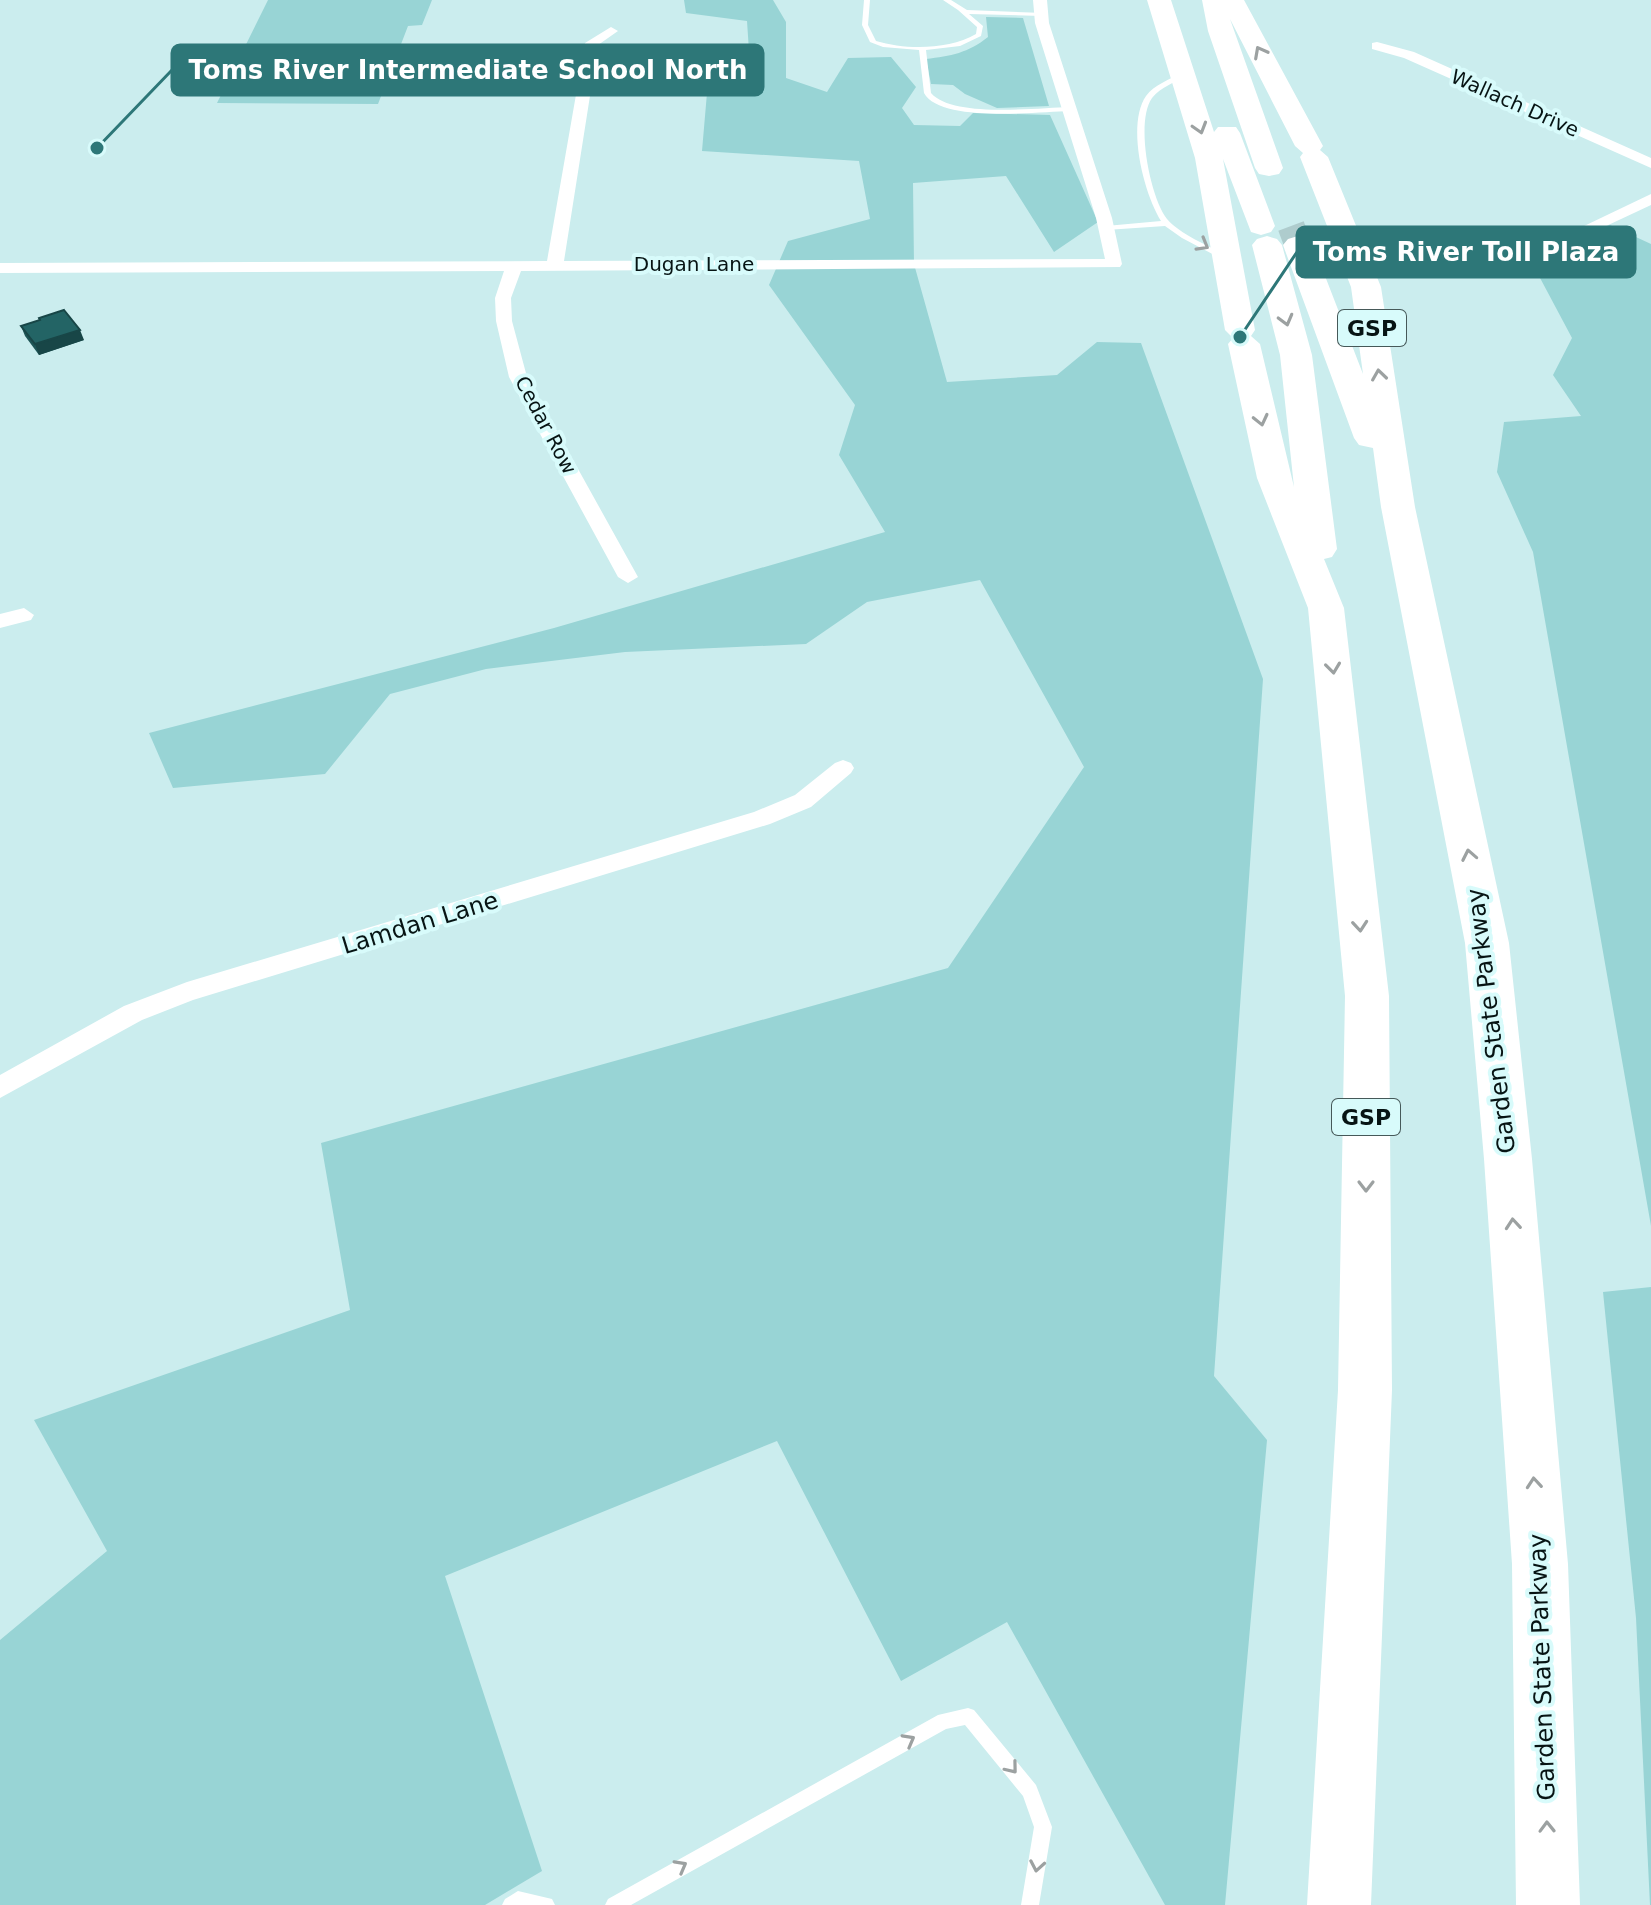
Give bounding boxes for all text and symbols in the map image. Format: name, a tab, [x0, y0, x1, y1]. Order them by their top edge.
callout: Toms River Intermediate School North	[172, 45, 763, 95]
one-way arrow	[1254, 46, 1269, 60]
text: Toms River Intermediate School North	[189, 55, 747, 85]
street label: Wallach Drive	[1447, 64, 1583, 142]
one-way arrow	[1191, 120, 1207, 134]
callout: Toms River Toll Plaza	[1297, 227, 1635, 277]
one-way arrow	[1194, 236, 1209, 251]
text: Toms River Toll Plaza	[1313, 237, 1619, 267]
street label: Dugan Lane	[634, 252, 754, 276]
road number: GSP	[1338, 310, 1406, 346]
one-way arrow	[1277, 312, 1294, 326]
one-way arrow	[1371, 368, 1388, 382]
street label: Cedar Row	[510, 372, 582, 478]
one-way arrow	[1252, 412, 1269, 426]
one-way arrow	[1324, 662, 1341, 675]
one-way arrow	[1461, 849, 1478, 863]
street label: Lamdan Lane	[338, 886, 502, 960]
street label: Garden State Parkway	[1461, 887, 1521, 1155]
one-way arrow	[1351, 920, 1368, 933]
road number: GSP	[1332, 1099, 1400, 1135]
one-way arrow	[1357, 1180, 1375, 1193]
one-way arrow	[1505, 1217, 1522, 1230]
one-way arrow	[1526, 1476, 1543, 1489]
street label: Garden State Parkway	[1523, 1533, 1561, 1801]
one-way arrow	[901, 1735, 915, 1750]
one-way arrow	[1002, 1759, 1017, 1773]
one-way arrow	[1538, 1820, 1555, 1833]
one-way arrow	[1029, 1859, 1046, 1873]
one-way arrow	[672, 1860, 687, 1876]

